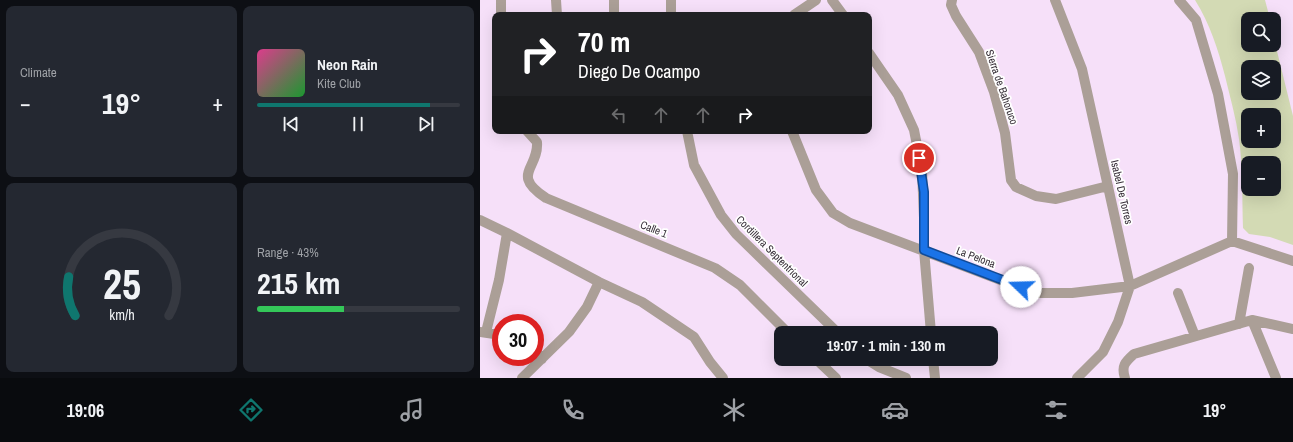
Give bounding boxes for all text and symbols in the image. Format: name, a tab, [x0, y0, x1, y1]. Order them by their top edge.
map controls	[1241, 12, 1281, 196]
button: search	[1241, 12, 1281, 52]
text: 70 m	[578, 23, 630, 61]
icon: right	[512, 28, 564, 80]
street label: Sierra de Bahoruco	[983, 48, 1021, 126]
text: Neon Rain	[317, 54, 378, 75]
text: Diego De Ocampo	[578, 59, 700, 84]
button: layers	[1241, 60, 1281, 100]
text: Climate	[20, 64, 57, 81]
text: Kite Club	[317, 75, 361, 92]
text: 19°	[102, 83, 141, 123]
text: −	[20, 88, 31, 118]
text: +	[212, 88, 223, 118]
icon: left	[608, 104, 630, 126]
icon: ahead	[650, 104, 672, 126]
icon: ahead	[692, 104, 714, 126]
icon: right	[734, 104, 756, 126]
button: +	[1241, 108, 1281, 148]
icon: previous	[280, 113, 302, 135]
icon: pause	[347, 113, 369, 135]
icon: next	[415, 113, 437, 135]
pin	[902, 141, 936, 175]
icon: arrive	[908, 147, 930, 169]
button: −	[1241, 156, 1281, 196]
street label: Isabel De Torres	[1108, 159, 1136, 226]
street label: Cordillera Septentrional	[733, 212, 811, 290]
street label: Calle 1	[638, 217, 670, 241]
street label: La Pelona	[955, 243, 997, 271]
text: Range · 43%	[257, 244, 319, 261]
text: 25	[103, 255, 140, 311]
text: 215 km	[257, 263, 340, 303]
position arrow	[1000, 266, 1042, 308]
text: km/h	[109, 304, 134, 323]
speed limit sign: 30	[492, 314, 544, 366]
text: 19:07 · 1 min · 130 m	[827, 335, 945, 356]
icon: directions	[237, 396, 265, 424]
icon: music	[398, 396, 426, 424]
icon: phone	[559, 396, 587, 424]
icon: climate	[720, 396, 748, 424]
icon: car	[881, 396, 909, 424]
icon: filters	[1042, 396, 1070, 424]
text: 19:06	[66, 398, 104, 423]
text: 19°	[1203, 398, 1227, 423]

